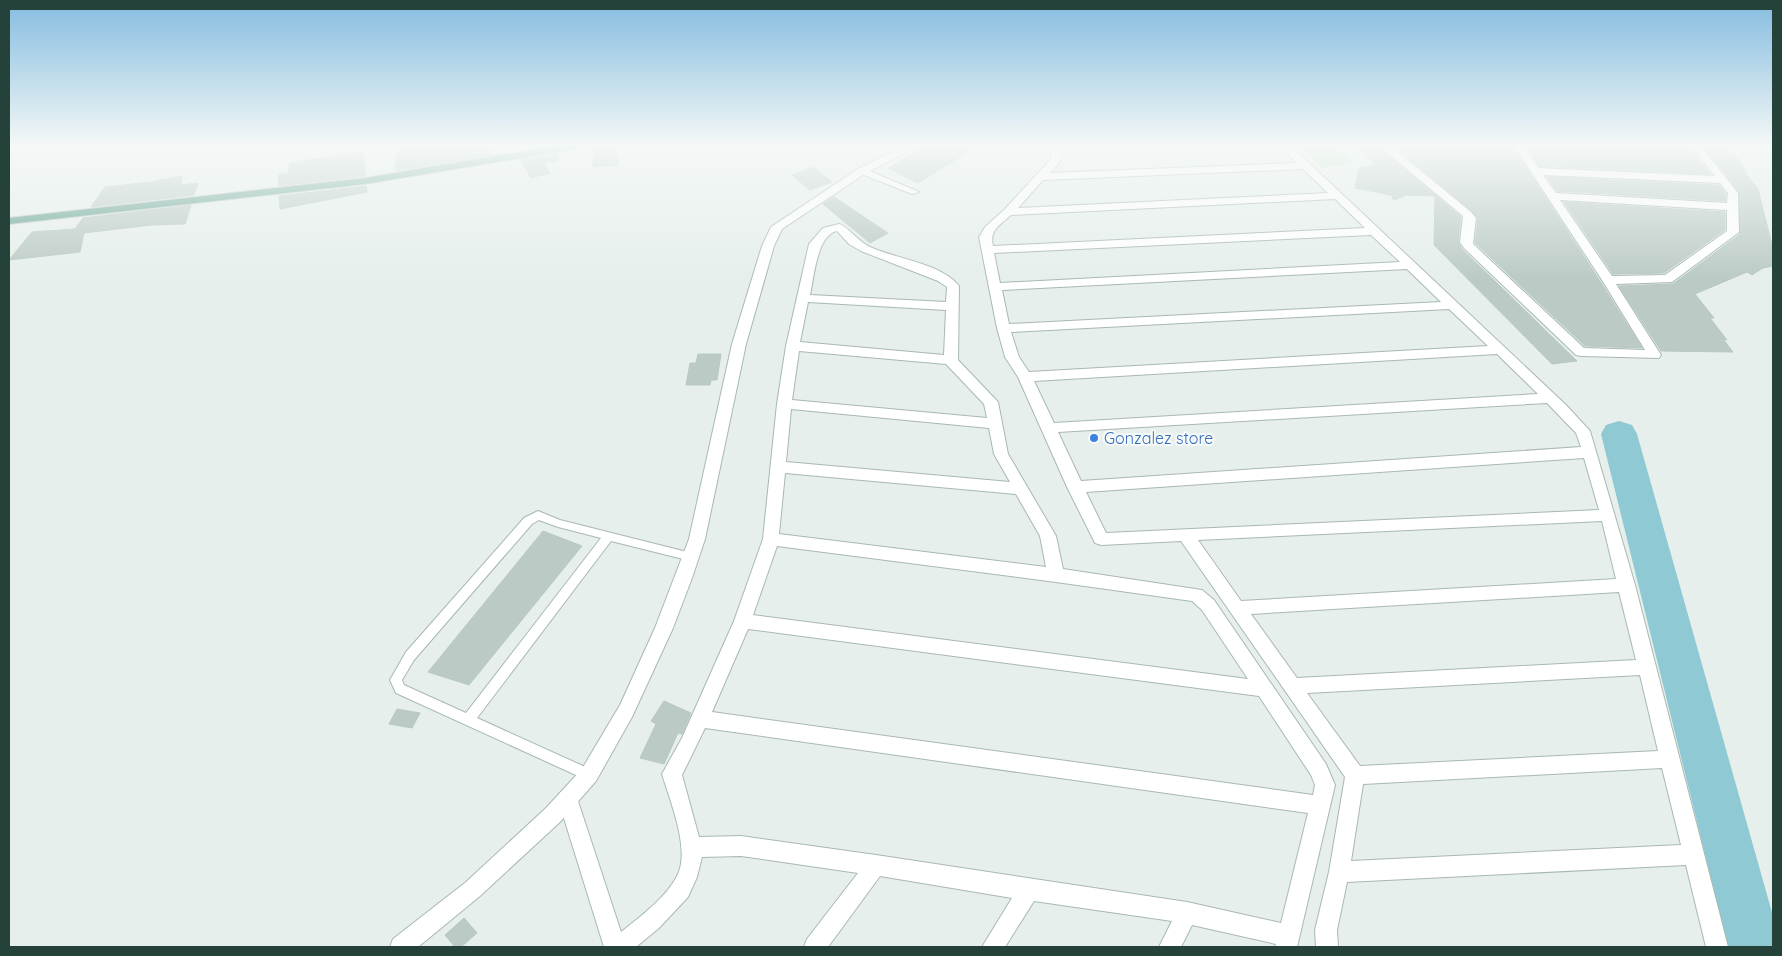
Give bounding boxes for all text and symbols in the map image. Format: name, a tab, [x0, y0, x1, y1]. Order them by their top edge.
place label: Gonzalez store	[1104, 428, 1213, 448]
marker: Gonzalez store	[1088, 432, 1100, 444]

